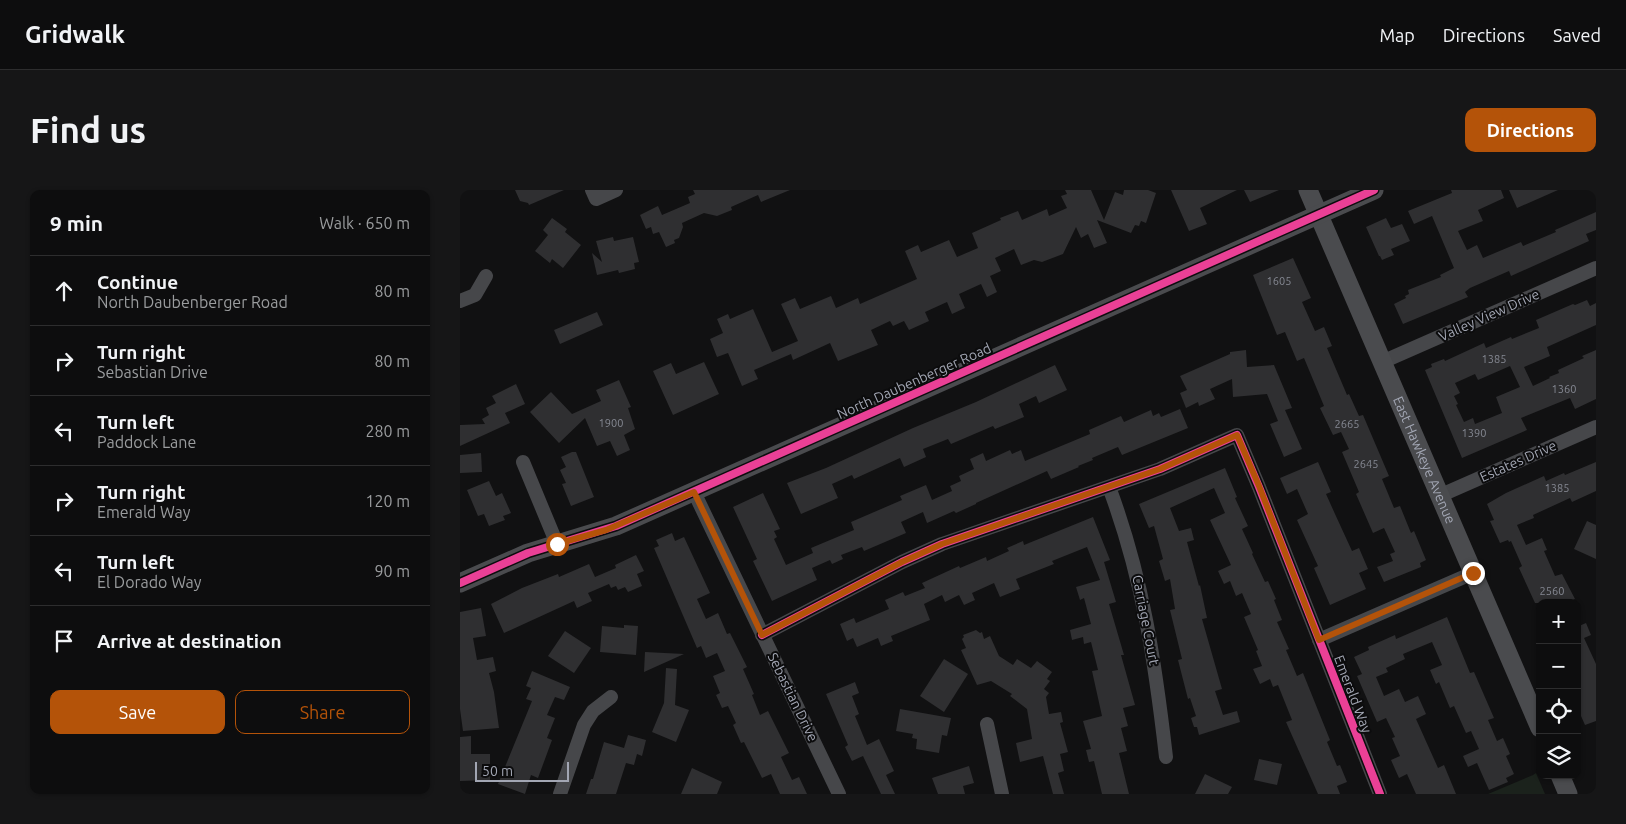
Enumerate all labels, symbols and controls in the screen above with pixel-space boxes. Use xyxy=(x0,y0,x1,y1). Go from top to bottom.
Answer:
text: Gridwalk xyxy=(25,21,125,48)
text: Map xyxy=(1379,25,1415,45)
text: Directions xyxy=(1443,25,1525,45)
text: Saved xyxy=(1553,25,1601,45)
button: Directions xyxy=(1465,108,1596,152)
text: Find us xyxy=(30,110,146,150)
text: 9 min xyxy=(50,211,103,235)
text: Walk · 650 m xyxy=(319,214,410,232)
text: Continue xyxy=(97,271,178,293)
house number: 1605 xyxy=(1267,275,1291,287)
icon: ahead xyxy=(50,277,78,305)
text: 80 m xyxy=(374,282,410,300)
street label: Valley View Drive xyxy=(1436,286,1542,344)
text: North Daubenberger Road xyxy=(97,293,288,311)
street label: North Daubenberger Road xyxy=(834,340,994,422)
text: Turn right xyxy=(97,341,185,363)
icon: right xyxy=(50,347,78,375)
text: 80 m xyxy=(374,352,410,370)
house number: 1385 xyxy=(1482,353,1506,365)
text: Sebastian Drive xyxy=(97,363,208,381)
house number: 1360 xyxy=(1552,383,1576,395)
street label: East Hawkeye Avenue xyxy=(1390,394,1459,526)
text: Turn left xyxy=(97,411,175,433)
icon: left xyxy=(50,417,78,445)
house number: 1900 xyxy=(599,417,623,429)
house number: 2665 xyxy=(1335,418,1359,430)
text: 280 m xyxy=(365,422,410,440)
house number: 1390 xyxy=(1462,427,1486,439)
text: Paddock Lane xyxy=(97,433,196,451)
street label: Estates Drive xyxy=(1477,437,1559,485)
house number: 2645 xyxy=(1354,458,1378,470)
text: Turn right xyxy=(97,481,185,503)
house number: 1385 xyxy=(1545,482,1569,494)
icon: right xyxy=(50,487,78,515)
text: 120 m xyxy=(365,492,410,510)
text: Emerald Way xyxy=(97,503,191,521)
route start xyxy=(546,533,569,556)
text: Turn left xyxy=(97,551,175,573)
icon: left xyxy=(50,557,78,585)
text: 90 m xyxy=(374,562,410,580)
route end xyxy=(1462,562,1485,585)
text: El Dorado Way xyxy=(97,573,202,591)
street label: Carriage Court xyxy=(1129,574,1163,667)
house number: 2560 xyxy=(1540,585,1564,597)
map controls xyxy=(1536,599,1581,779)
button: + xyxy=(1536,599,1581,644)
icon: arrive xyxy=(50,627,78,655)
text: Arrive at destination xyxy=(97,630,282,652)
button: − xyxy=(1536,644,1581,689)
street label: Sebastian Drive xyxy=(765,650,821,744)
street label: Emerald Way xyxy=(1331,653,1375,735)
button: locate xyxy=(1536,689,1581,734)
button: Save xyxy=(50,690,225,734)
button: Share xyxy=(235,690,410,734)
button: layers xyxy=(1536,734,1581,779)
scale bar xyxy=(475,759,569,782)
text: 50 m xyxy=(482,763,513,779)

